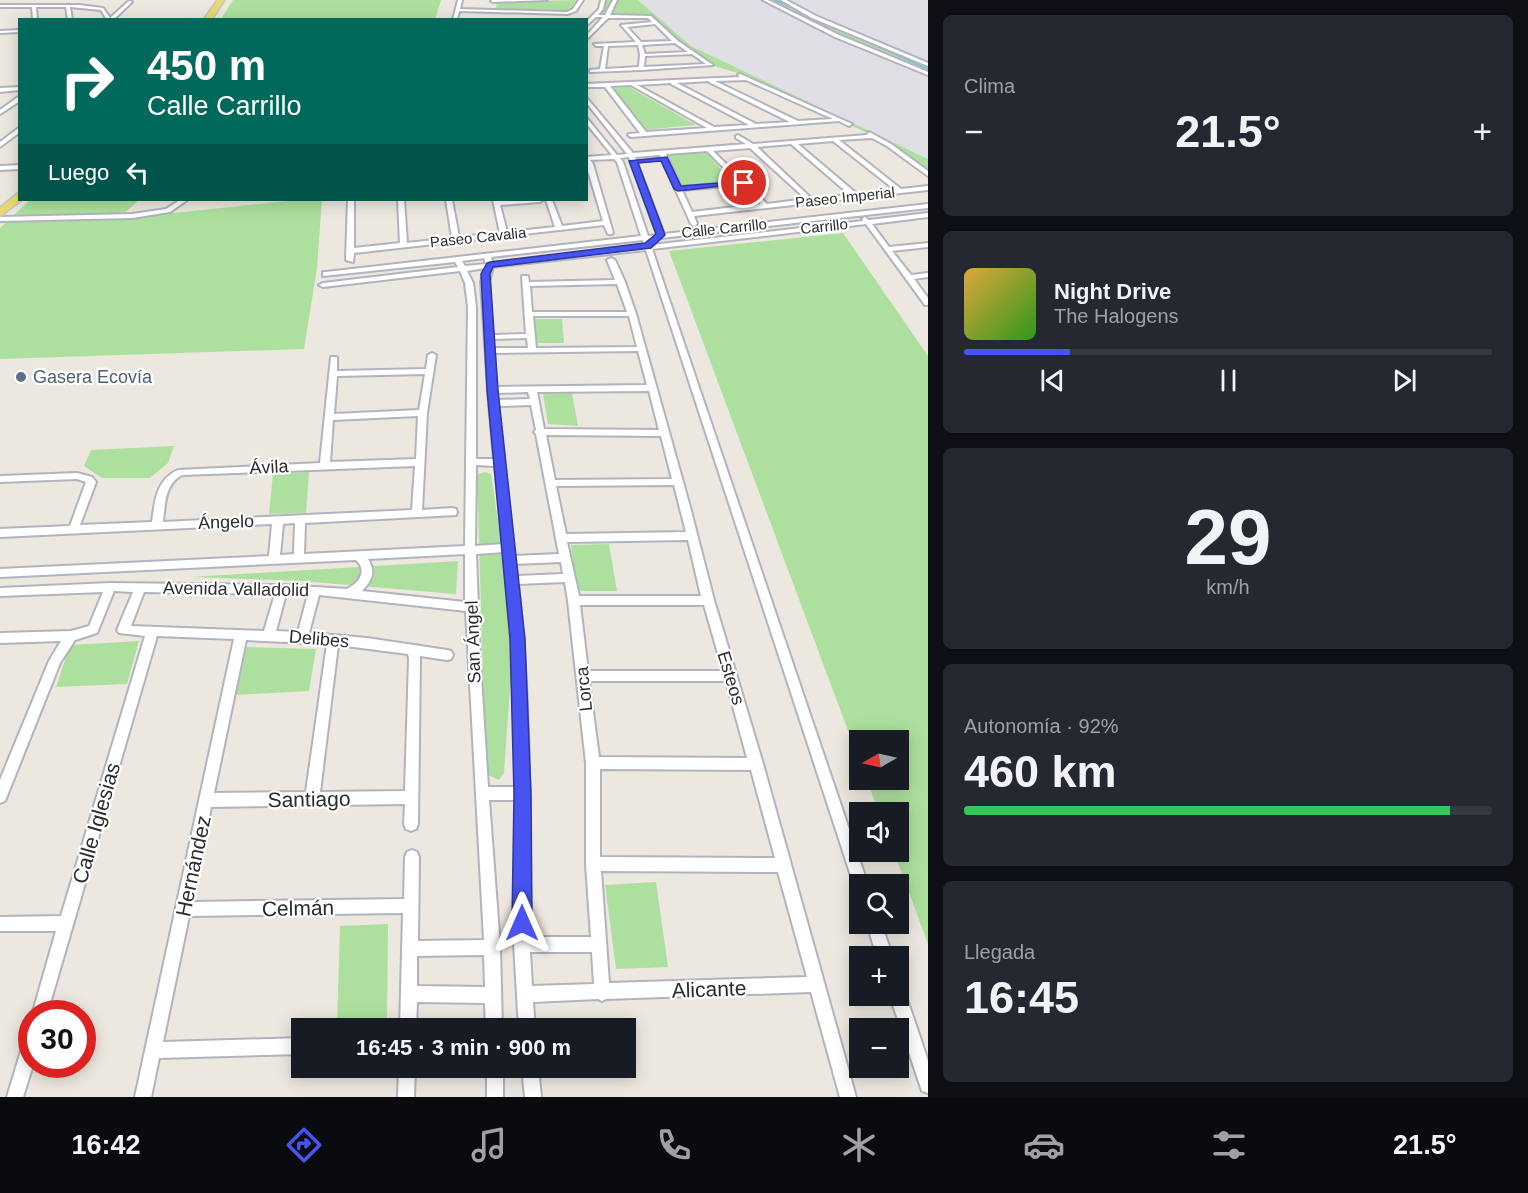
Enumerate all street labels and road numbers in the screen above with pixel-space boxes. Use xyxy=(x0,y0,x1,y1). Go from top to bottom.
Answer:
street label: Paseo Imperial xyxy=(794,183,896,211)
street label: Calle Carrillo xyxy=(680,215,768,241)
street label: Carrillo xyxy=(799,215,849,237)
street label: Paseo Cavalia xyxy=(429,223,528,251)
street label: Ávila xyxy=(249,456,290,478)
street label: Ángelo xyxy=(198,511,254,533)
street label: Avenida Valladolid xyxy=(163,578,309,600)
street label: San Ángel xyxy=(462,600,484,684)
street label: Delibes xyxy=(288,626,350,652)
street label: Esteos xyxy=(713,649,749,707)
street label: Lorca xyxy=(572,665,596,712)
street label: Calle Iglesias xyxy=(68,760,124,886)
street label: Santiago xyxy=(267,787,351,811)
street label: Hernández xyxy=(171,813,215,919)
street label: Celmán xyxy=(262,896,334,920)
street label: Alicante xyxy=(671,976,747,1002)

